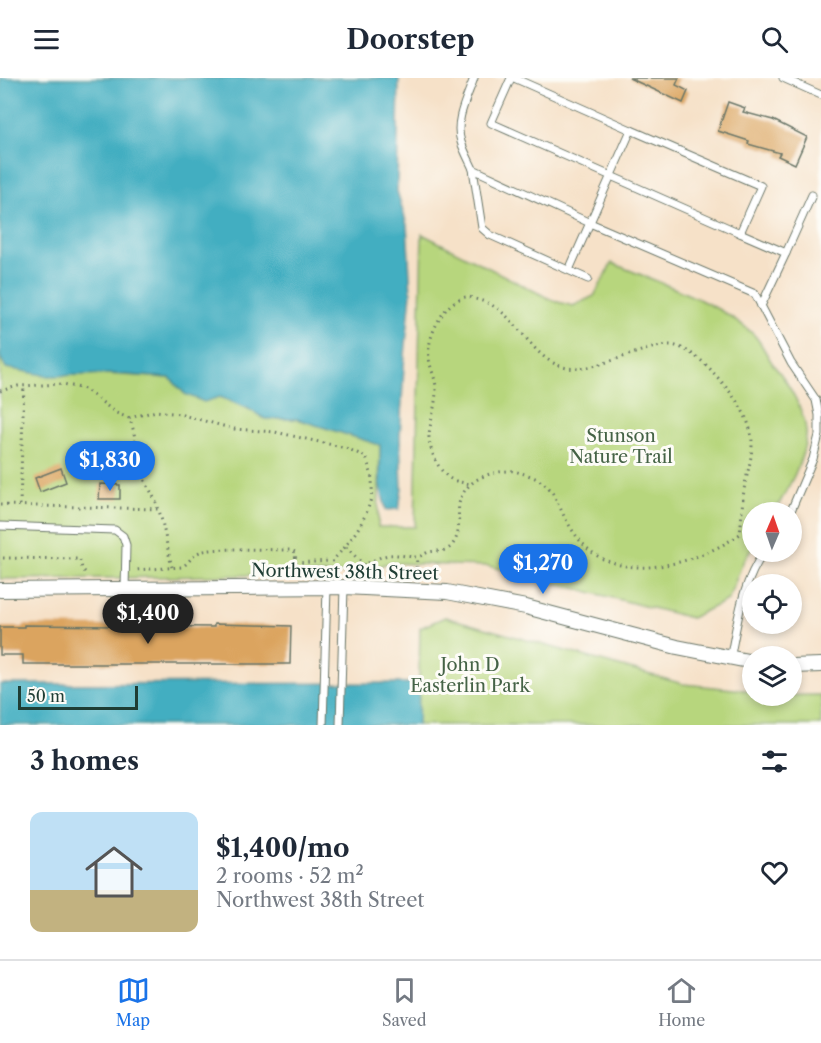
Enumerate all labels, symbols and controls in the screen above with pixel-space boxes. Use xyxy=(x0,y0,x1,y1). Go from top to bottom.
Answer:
icon: menu xyxy=(30,23,63,56)
text: Doorstep xyxy=(346,23,475,56)
icon: search xyxy=(758,23,791,56)
park label: Stunson Nature Trail xyxy=(569,425,673,468)
pin: $1,830 xyxy=(61,441,159,492)
text: $1,830 xyxy=(79,448,141,472)
north arrow xyxy=(742,502,802,562)
map controls xyxy=(742,502,802,706)
pin: $1,270 xyxy=(494,544,592,595)
text: $1,270 xyxy=(513,551,573,575)
street label: Northwest 38th Street xyxy=(251,559,440,585)
button: locate xyxy=(742,574,802,634)
pin: $1,400 xyxy=(99,594,197,645)
text: $1,400 xyxy=(117,601,180,625)
button: layers xyxy=(742,646,802,706)
park label: John D Easterlin Park xyxy=(410,654,531,697)
scale bar xyxy=(18,683,138,710)
text: 50 m xyxy=(27,686,65,706)
text: 3 homes xyxy=(30,745,139,777)
icon: filters xyxy=(758,745,791,778)
text: $1,400/mo xyxy=(216,832,350,864)
icon: home xyxy=(78,836,150,908)
icon: heart xyxy=(758,856,791,889)
text: 2 rooms · 52 m² xyxy=(216,864,364,888)
text: Northwest 38th Street xyxy=(216,888,424,912)
tab: Map xyxy=(116,974,150,1030)
tab: Saved xyxy=(382,974,426,1030)
tab: Home xyxy=(658,974,705,1030)

